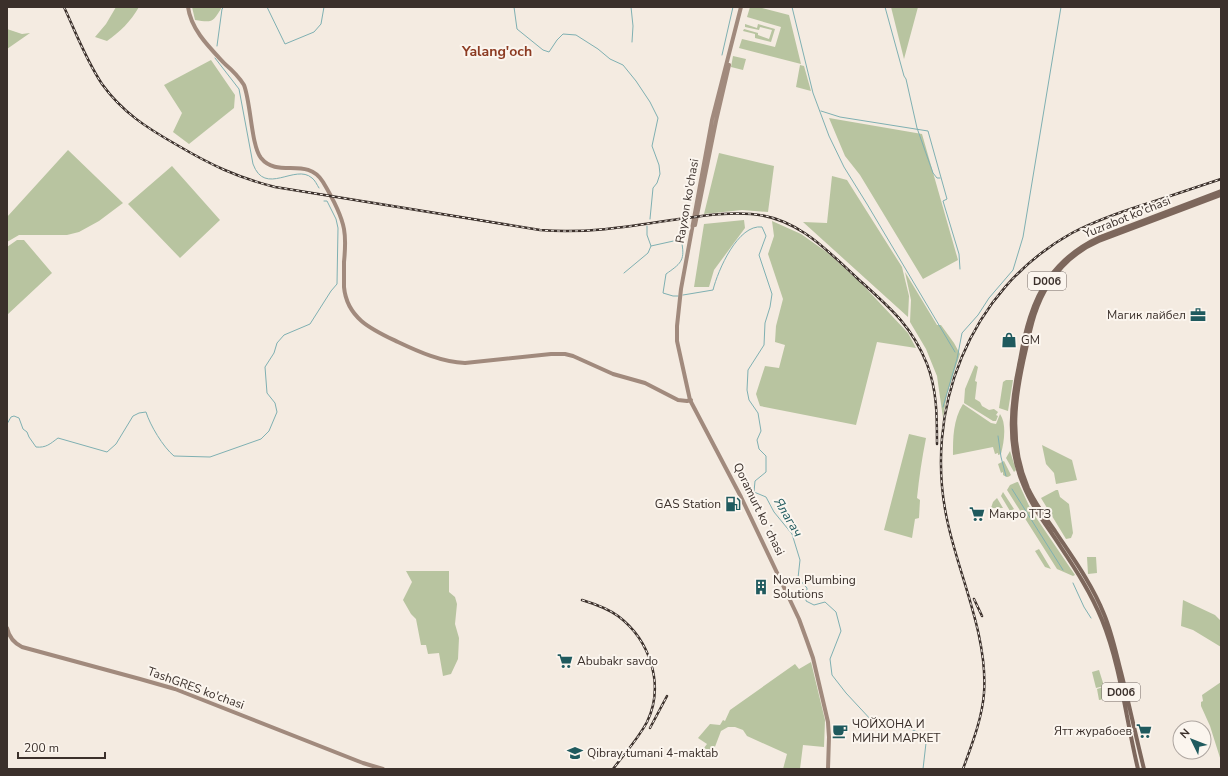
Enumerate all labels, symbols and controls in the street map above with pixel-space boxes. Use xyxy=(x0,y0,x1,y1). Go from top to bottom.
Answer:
district label: Yalang'och xyxy=(461,42,532,61)
street label: Rayxon ko'chasi xyxy=(672,157,702,245)
street label: Yuzrabot ko'chasi xyxy=(1080,192,1173,242)
road number: D006 xyxy=(1028,272,1066,290)
office icon: Магик лайбел xyxy=(1189,306,1207,324)
place label: Магик лайбел xyxy=(1107,307,1186,323)
shop icon: GM xyxy=(1000,331,1018,349)
place label: GM xyxy=(1021,332,1040,348)
street label: Qoramurt koʻchasi xyxy=(730,460,788,558)
water label: Ялагач xyxy=(769,494,807,541)
fuel station icon: GAS Station xyxy=(724,495,742,513)
place label: GAS Station xyxy=(655,496,721,512)
supermarket icon: Макро ТТЗ xyxy=(968,505,986,523)
place label: Макро ТТЗ xyxy=(989,506,1051,522)
place label: Nova Plumbing Solutions xyxy=(773,572,856,602)
building icon: Nova Plumbing Solutions xyxy=(752,578,770,596)
supermarket icon: Abubakr savdo xyxy=(556,652,574,670)
place label: Abubakr savdo xyxy=(577,653,658,669)
street label: TashGRES ko'chasi xyxy=(145,663,247,713)
road number: D006 xyxy=(1102,683,1140,701)
place label: ЧОЙХОНА И МИНИ МАРКЕТ xyxy=(852,716,941,746)
north arrow xyxy=(1172,720,1212,760)
cafe icon: ЧОЙХОНА И МИНИ МАРКЕТ xyxy=(831,722,849,740)
supermarket icon: Ятт журабоев xyxy=(1135,722,1153,740)
place label: Ятт журабоев xyxy=(1054,723,1132,739)
text: N xyxy=(1177,725,1193,742)
scale bar xyxy=(18,734,105,760)
text: 200 m xyxy=(24,740,59,756)
school or university icon: Qibray tumani 4-maktab xyxy=(566,744,584,762)
place label: Qibray tumani 4-maktab xyxy=(587,745,718,761)

